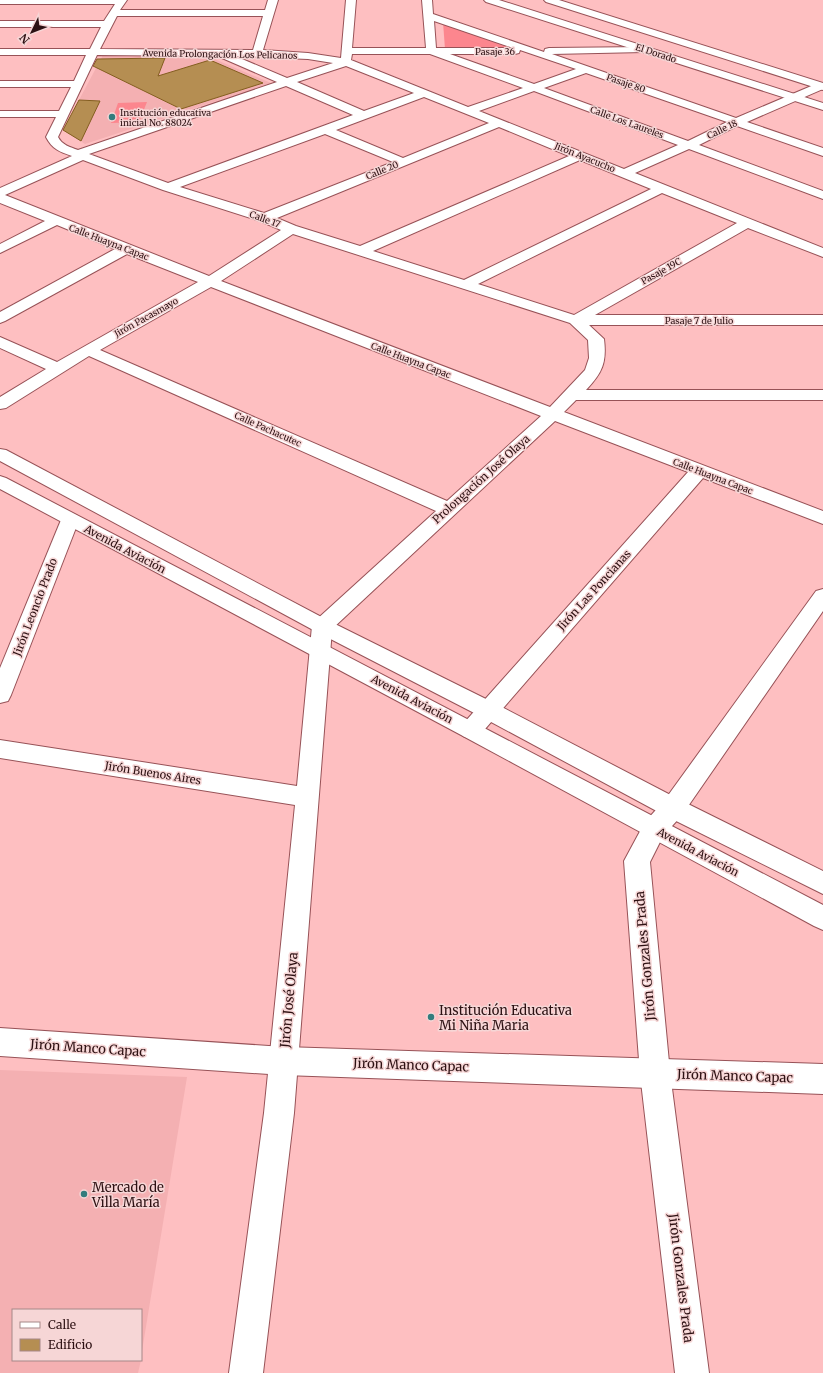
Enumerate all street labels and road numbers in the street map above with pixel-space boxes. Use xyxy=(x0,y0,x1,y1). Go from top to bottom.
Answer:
street label: El Dorado xyxy=(634,41,678,65)
street label: Pasaje 36 xyxy=(475,46,515,57)
street label: Avenida Prolongación Los Pelicanos xyxy=(141,47,298,61)
street label: Pasaje 80 xyxy=(605,71,647,95)
street label: Calle Los Laureles xyxy=(589,104,666,141)
street label: Calle 18 xyxy=(705,117,739,141)
street label: Jirón Ayacucho xyxy=(552,139,617,174)
street label: Calle 20 xyxy=(364,158,400,182)
street label: Calle 17 xyxy=(248,208,282,230)
street label: Calle Huayna Capac xyxy=(68,222,151,262)
street label: Pasaje 19C xyxy=(639,255,683,287)
street label: Jirón Pacasmayo xyxy=(111,295,180,340)
street label: Pasaje 7 de Julio xyxy=(665,315,733,326)
street label: Calle Huayna Capac xyxy=(370,340,453,380)
street label: Calle Pachacutec xyxy=(233,409,303,449)
street label: Prolongación José Olaya xyxy=(429,432,533,526)
street label: Calle Huayna Capac xyxy=(672,456,755,496)
street label: Avenida Aviación xyxy=(81,521,169,577)
street label: Jirón Las Poncianas xyxy=(553,547,634,634)
street label: Jirón Leoncio Prado xyxy=(9,555,60,659)
street label: Avenida Aviación xyxy=(368,671,456,727)
street label: Jirón Buenos Aires xyxy=(103,758,202,788)
street label: Avenida Aviación xyxy=(654,824,742,880)
street label: Jirón Gonzales Prada xyxy=(631,890,659,1023)
street label: Jirón José Olaya xyxy=(276,951,302,1050)
street label: Jirón Manco Capac xyxy=(28,1035,147,1061)
street label: Jirón Manco Capac xyxy=(352,1054,470,1076)
street label: Jirón Manco Capac xyxy=(676,1065,794,1087)
street label: Jirón Gonzales Prada xyxy=(665,1211,697,1344)

